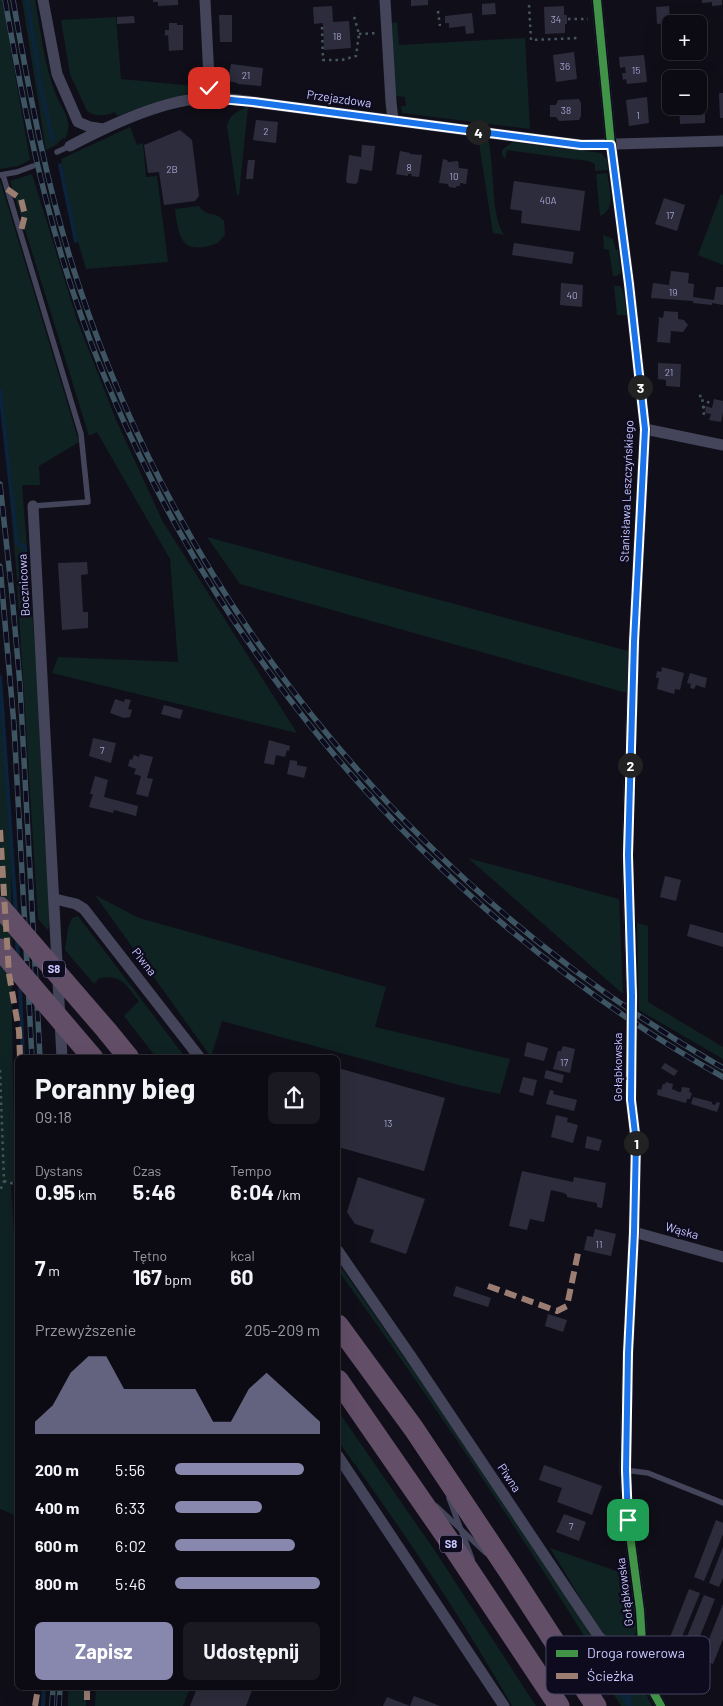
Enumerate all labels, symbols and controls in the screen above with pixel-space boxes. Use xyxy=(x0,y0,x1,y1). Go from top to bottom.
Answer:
house number: 34 xyxy=(551,13,561,25)
map controls xyxy=(662,15,707,115)
button: + xyxy=(662,15,707,60)
house number: 18 xyxy=(333,30,341,42)
house number: 36 xyxy=(560,60,570,72)
house number: 15 xyxy=(632,64,640,76)
pin xyxy=(188,67,230,109)
house number: 21 xyxy=(242,69,250,81)
button: − xyxy=(662,70,707,115)
icon: check xyxy=(195,74,223,102)
street label: Przejazdowa xyxy=(306,87,372,109)
house number: 38 xyxy=(561,104,571,116)
house number: 1 xyxy=(636,109,640,121)
pin: 4 xyxy=(466,120,490,144)
text: 4 xyxy=(474,124,483,141)
house number: 2 xyxy=(263,125,269,137)
house number: 8 xyxy=(406,161,412,173)
house number: 2B xyxy=(166,163,178,175)
house number: 10 xyxy=(449,170,459,182)
house number: 40A xyxy=(539,194,557,206)
house number: 17 xyxy=(666,209,674,221)
house number: 19 xyxy=(669,286,677,298)
house number: 40 xyxy=(566,289,578,301)
house number: 21 xyxy=(665,366,673,378)
pin: 3 xyxy=(628,374,652,400)
text: 3 xyxy=(637,379,644,396)
street label: Stanisława Leszczyńskiego xyxy=(617,420,635,562)
street label: Bocznicowa xyxy=(14,554,32,617)
house number: 7 xyxy=(100,744,105,756)
pin: 2 xyxy=(618,752,642,778)
text: 2 xyxy=(627,757,634,774)
street label: Piwna xyxy=(130,945,160,978)
road number: S8 xyxy=(43,961,65,978)
street label: Gołąbkowska xyxy=(610,1033,624,1101)
house number: 17 xyxy=(560,1056,568,1068)
text: Poranny bieg xyxy=(35,1071,195,1105)
button: share xyxy=(268,1072,320,1124)
text: 09:18 xyxy=(35,1107,72,1126)
house number: 13 xyxy=(384,1117,392,1129)
pin: 1 xyxy=(624,1130,648,1156)
text: 1 xyxy=(634,1135,639,1152)
text: Dystans xyxy=(35,1162,83,1179)
text: Czas xyxy=(133,1162,161,1179)
text: Tempo xyxy=(230,1162,272,1179)
text: 0.95 xyxy=(35,1179,75,1204)
text: 5:46 xyxy=(133,1179,176,1204)
text: 6:04 xyxy=(230,1179,274,1204)
text: km xyxy=(75,1186,97,1203)
text: /km xyxy=(274,1186,301,1203)
street label: Wąska xyxy=(664,1219,700,1241)
house number: 11 xyxy=(595,1238,603,1250)
text: Tętno xyxy=(133,1247,167,1264)
text: kcal xyxy=(230,1247,255,1264)
text: 7 xyxy=(35,1255,45,1280)
text: m xyxy=(45,1262,60,1279)
text: 167 xyxy=(133,1264,162,1289)
text: 60 xyxy=(230,1264,254,1289)
text: bpm xyxy=(162,1271,192,1288)
text: Przewyższenie xyxy=(35,1320,136,1339)
text: 205–209 m xyxy=(245,1320,320,1339)
text: 200 m xyxy=(35,1460,79,1479)
text: 5:56 xyxy=(115,1460,145,1479)
street label: Piwna xyxy=(495,1461,524,1494)
text: 400 m xyxy=(35,1498,79,1517)
text: 6:33 xyxy=(115,1498,145,1517)
pin xyxy=(607,1499,649,1541)
icon: arrive xyxy=(614,1506,642,1534)
house number: 7 xyxy=(569,1520,574,1532)
text: 600 m xyxy=(35,1536,78,1555)
text: 6:02 xyxy=(115,1536,146,1555)
road number: S8 xyxy=(440,1536,462,1552)
street label: Gołąbkowska xyxy=(613,1557,635,1627)
text: 800 m xyxy=(35,1574,78,1593)
text: 5:46 xyxy=(115,1574,146,1593)
button: Zapisz xyxy=(35,1622,173,1680)
button: Udostępnij xyxy=(183,1622,320,1680)
legend xyxy=(546,1636,710,1694)
text: Droga rowerowa xyxy=(587,1644,685,1661)
text: Ścieżka xyxy=(587,1667,634,1684)

